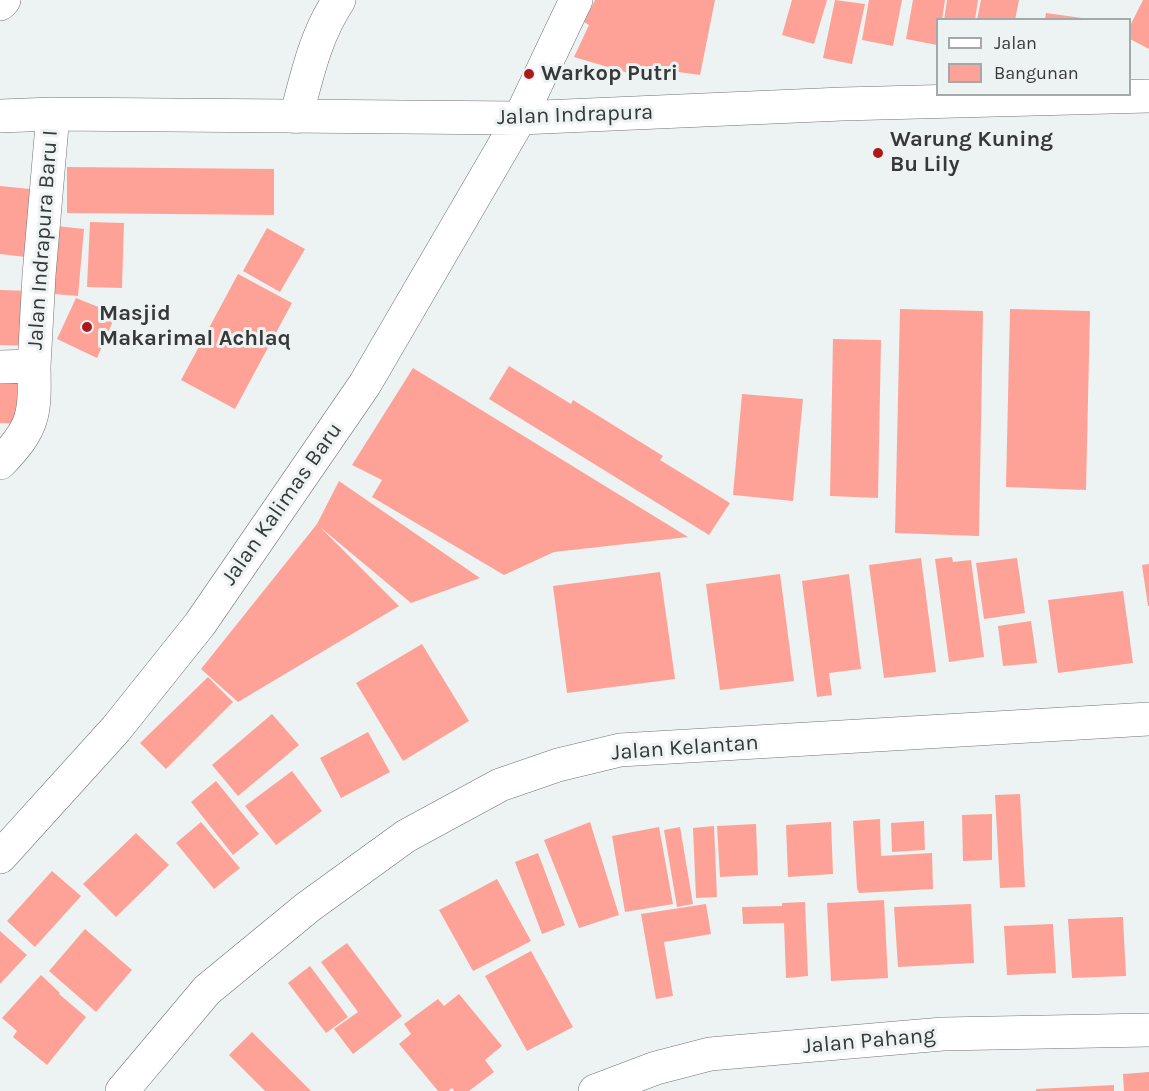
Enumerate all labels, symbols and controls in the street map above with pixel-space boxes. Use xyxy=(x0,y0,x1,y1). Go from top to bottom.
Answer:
legend xyxy=(936,18,1131,96)
text: Jalan xyxy=(994,32,1037,54)
place label: Warkop Putri xyxy=(541,61,678,87)
text: Bangunan xyxy=(994,62,1079,84)
marker: Warkop Putri xyxy=(522,67,536,81)
street label: Jalan Indrapura xyxy=(496,99,654,131)
place label: Warung Kuning Bu Lily xyxy=(890,127,1053,178)
street label: Jalan Indrapura Baru I xyxy=(22,129,64,351)
marker: Warung Kuning Bu Lily xyxy=(871,146,885,160)
place label: Masjid Makarimal Achlaq xyxy=(99,301,291,352)
marker: Masjid Makarimal Achlaq xyxy=(80,320,94,334)
street label: Jalan Kalimas Baru xyxy=(216,418,348,590)
street label: Jalan Kelantan xyxy=(610,730,760,766)
street label: Jalan Pahang xyxy=(802,1022,936,1060)

